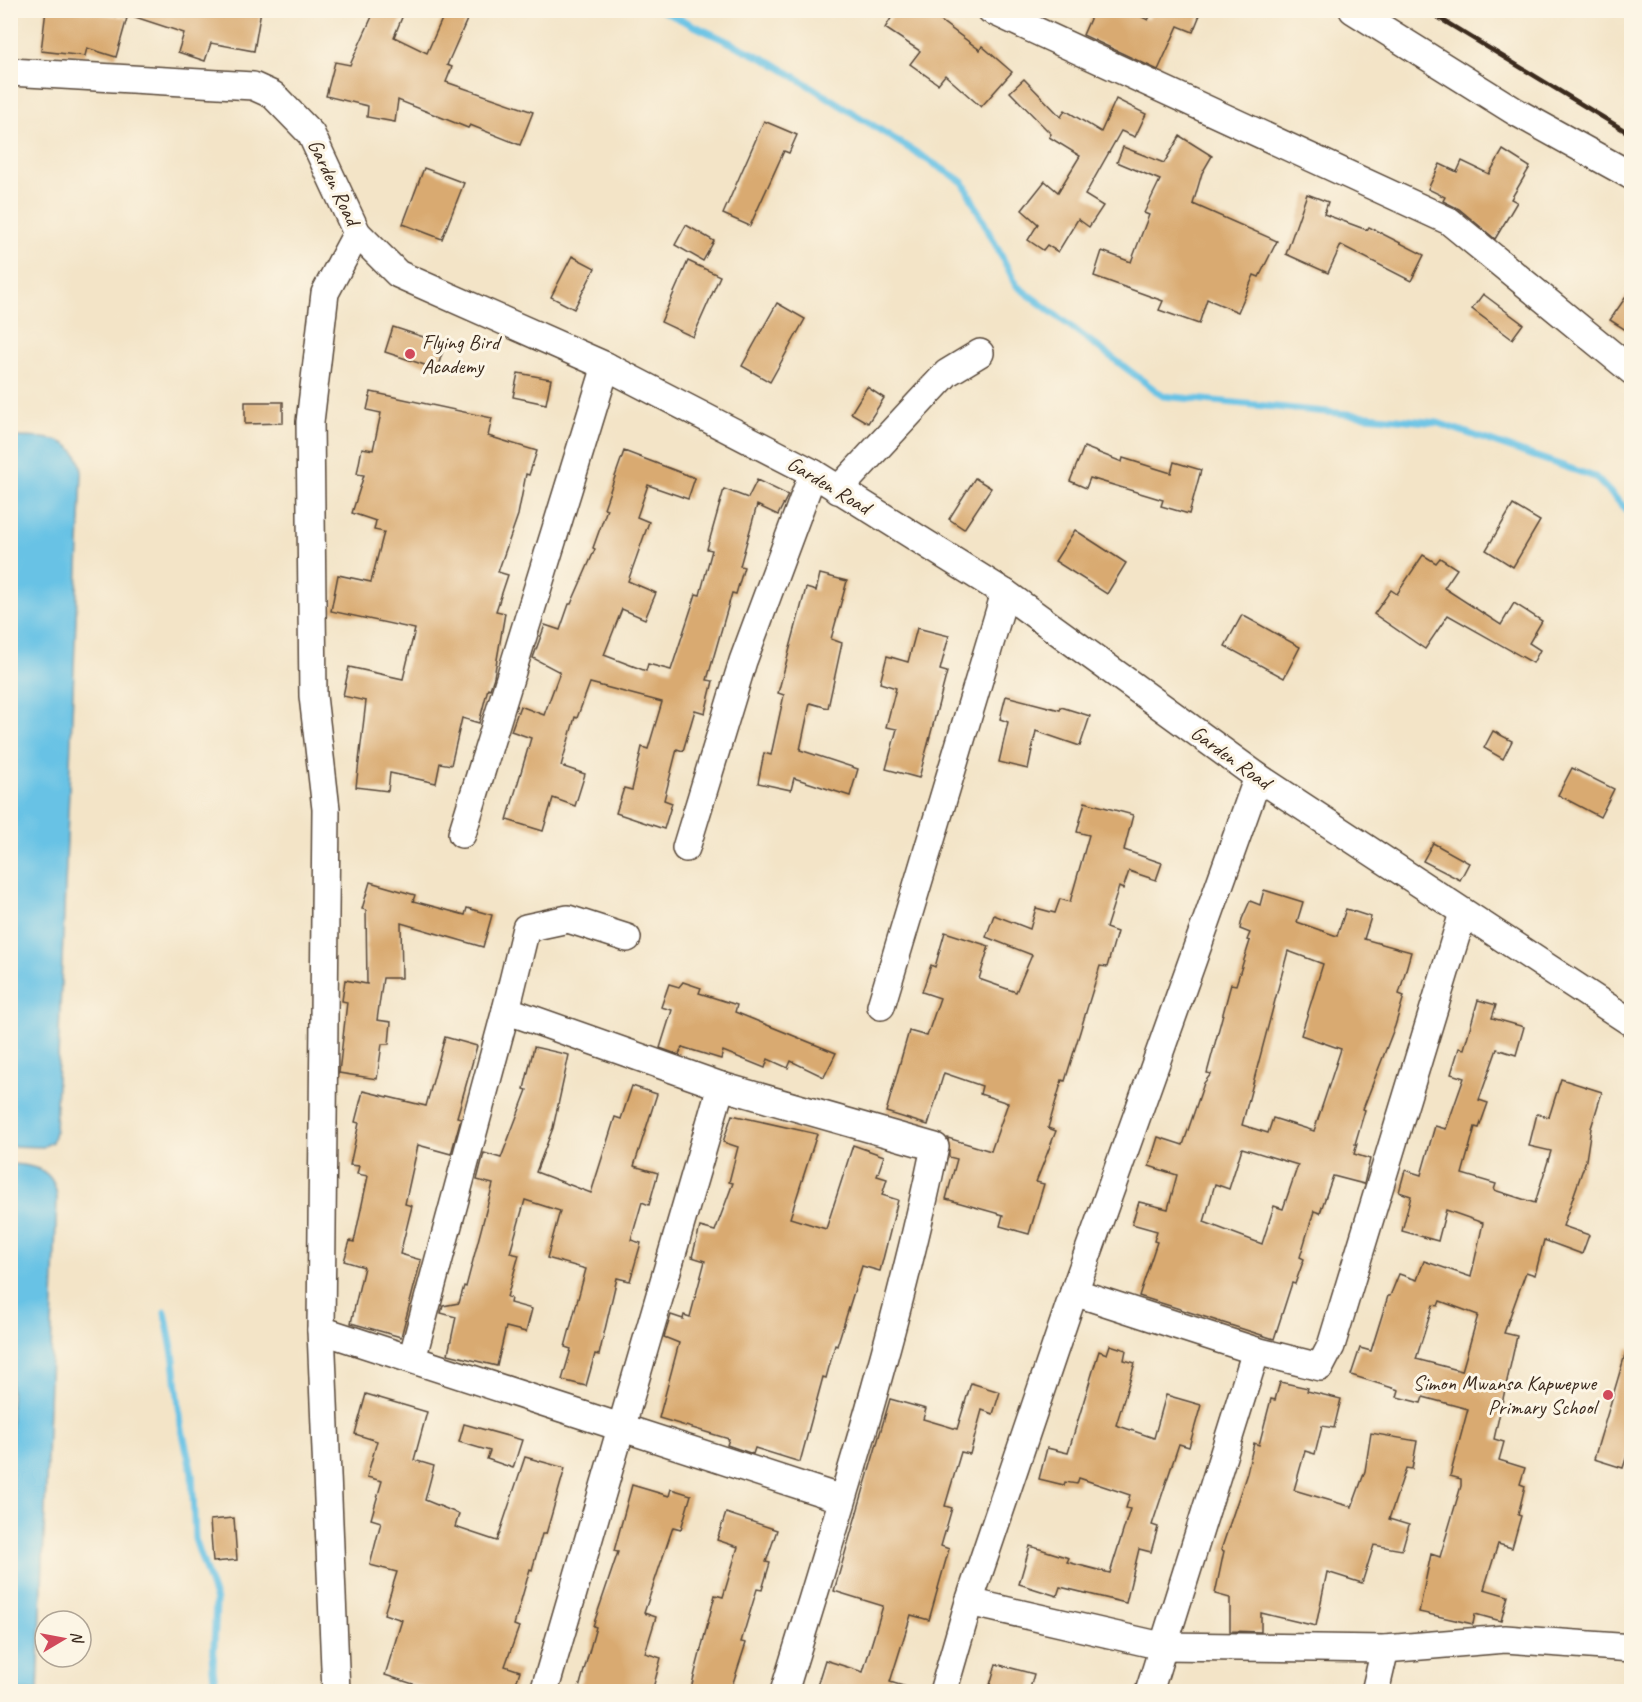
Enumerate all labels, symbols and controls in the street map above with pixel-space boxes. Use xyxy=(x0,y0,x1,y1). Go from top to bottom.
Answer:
street label: Garden Road xyxy=(302,135,368,233)
place label: Flying Bird Academy xyxy=(422,329,502,379)
marker: Flying Bird Academy xyxy=(403,347,417,361)
street label: Garden Road xyxy=(783,450,879,522)
street label: Garden Road xyxy=(1186,719,1279,797)
place label: Simon Mwansa Kapwepwe Primary School xyxy=(1413,1370,1599,1420)
marker: Simon Mwansa Kapwepwe Primary School xyxy=(1601,1388,1615,1402)
north arrow xyxy=(33,1609,93,1669)
text: N xyxy=(66,1630,88,1646)

